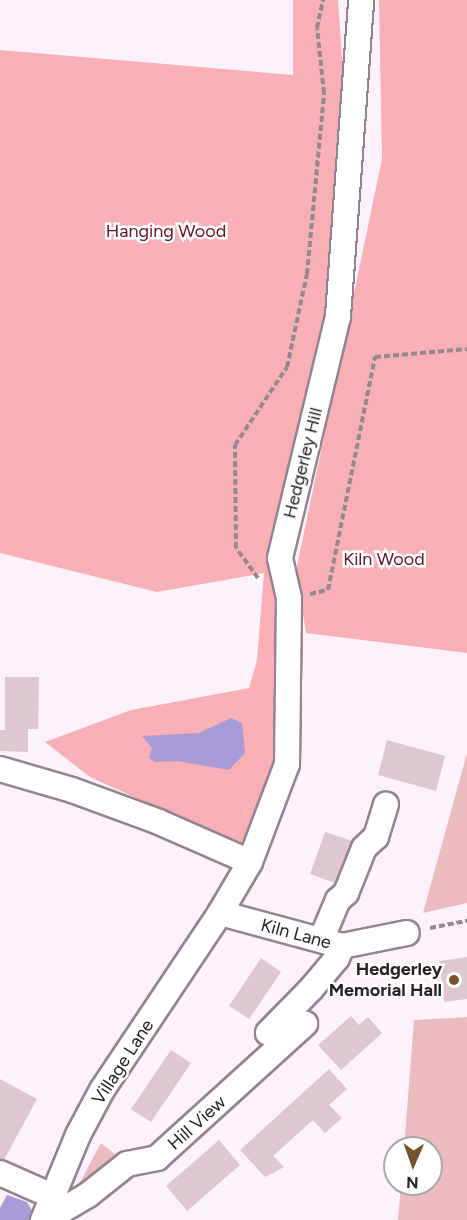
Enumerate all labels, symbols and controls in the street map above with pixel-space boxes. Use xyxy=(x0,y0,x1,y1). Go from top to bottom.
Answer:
park label: Hanging Wood xyxy=(106,220,226,242)
street label: Hedgerley Hill xyxy=(279,405,327,521)
park label: Kiln Wood xyxy=(343,548,425,570)
street label: Kiln Lane xyxy=(258,914,334,954)
place label: Hedgerley Memorial Hall xyxy=(329,959,442,1002)
marker: Hedgerley Memorial Hall xyxy=(447,973,461,987)
street label: Village Lane xyxy=(88,1015,158,1109)
street label: Hill View xyxy=(164,1091,230,1155)
north arrow xyxy=(383,1136,443,1196)
text: N xyxy=(406,1173,419,1192)

